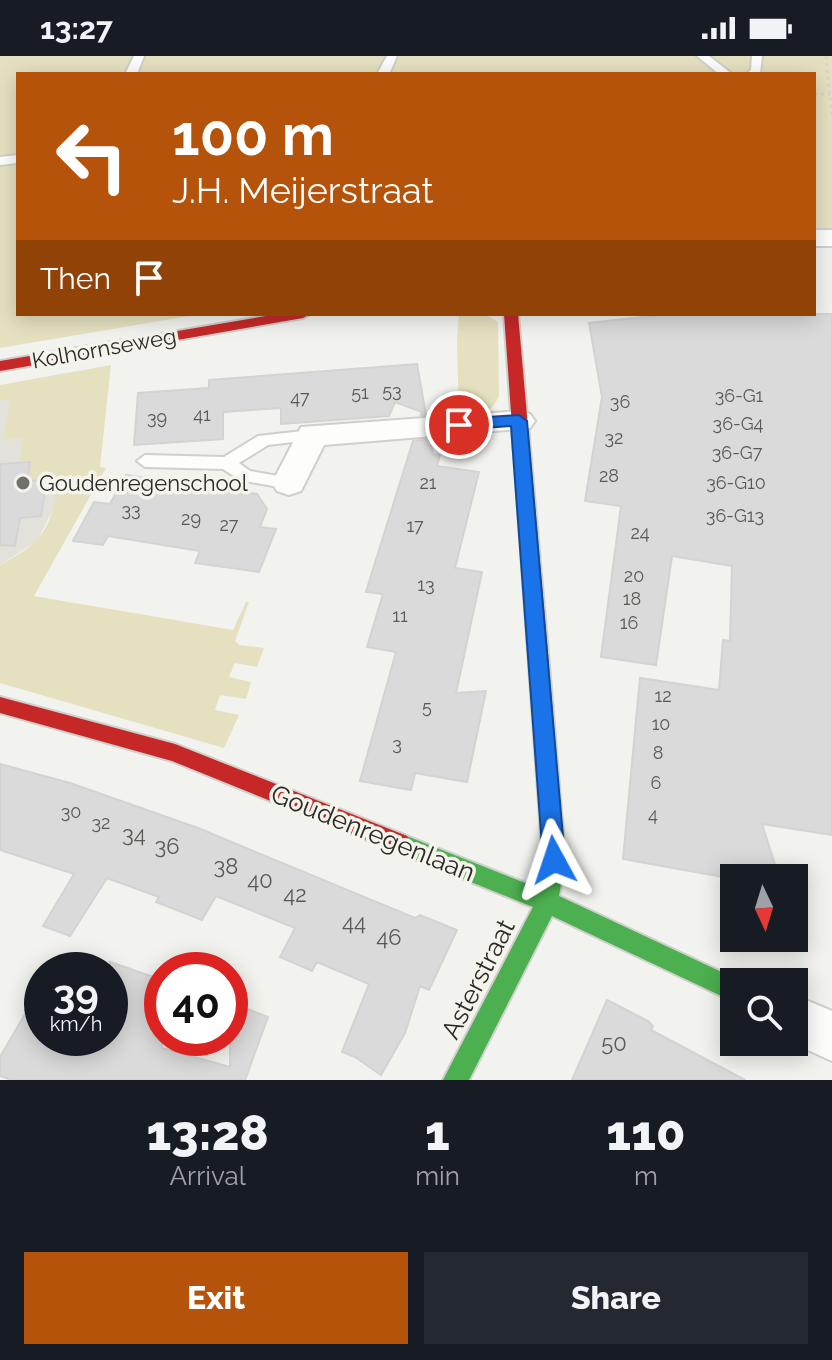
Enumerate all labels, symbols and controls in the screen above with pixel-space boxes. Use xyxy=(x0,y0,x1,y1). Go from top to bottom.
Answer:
text: 13:27 xyxy=(40,11,113,46)
text: 100 m xyxy=(172,102,334,168)
icon: left xyxy=(40,104,144,208)
text: J.H. Meijerstraat xyxy=(172,169,434,211)
icon: arrive xyxy=(127,256,171,300)
text: Then xyxy=(40,261,111,296)
street label: Kolhornseweg xyxy=(30,323,178,373)
house number: 53 xyxy=(382,380,402,401)
house number: 51 xyxy=(351,382,369,403)
house number: 36-G1 xyxy=(715,385,764,406)
house number: 47 xyxy=(290,387,310,408)
pin xyxy=(425,391,493,459)
house number: 36 xyxy=(610,391,630,412)
icon: arrive xyxy=(437,403,481,447)
house number: 41 xyxy=(193,404,211,425)
house number: 39 xyxy=(147,407,167,428)
house number: 36-G4 xyxy=(713,413,764,434)
house number: 32 xyxy=(605,427,624,448)
house number: 36-G7 xyxy=(712,442,763,463)
house number: 28 xyxy=(599,465,619,486)
place label: Goudenregenschool xyxy=(39,470,248,496)
house number: 21 xyxy=(419,472,437,493)
house number: 36-G10 xyxy=(706,472,766,493)
marker: Goudenregenschool xyxy=(14,474,32,492)
house number: 33 xyxy=(121,499,141,520)
house number: 36-G13 xyxy=(706,505,764,526)
house number: 29 xyxy=(181,508,201,529)
house number: 27 xyxy=(219,514,239,535)
house number: 17 xyxy=(406,515,424,536)
house number: 24 xyxy=(630,522,650,543)
house number: 20 xyxy=(624,565,644,586)
house number: 13 xyxy=(417,574,435,595)
house number: 18 xyxy=(623,588,641,609)
house number: 11 xyxy=(392,605,408,626)
house number: 16 xyxy=(620,612,638,633)
house number: 12 xyxy=(654,685,672,706)
house number: 5 xyxy=(422,696,432,717)
house number: 10 xyxy=(652,713,670,734)
house number: 3 xyxy=(392,733,402,754)
house number: 8 xyxy=(653,742,663,763)
house number: 6 xyxy=(651,772,662,793)
street label: Goudenregenlaan xyxy=(267,778,479,888)
house number: 30 xyxy=(61,801,81,822)
house number: 4 xyxy=(648,804,658,825)
house number: 32 xyxy=(92,812,111,833)
position arrow xyxy=(512,818,596,902)
house number: 34 xyxy=(122,821,146,847)
house number: 36 xyxy=(154,833,180,859)
house number: 38 xyxy=(214,853,238,879)
north arrow xyxy=(720,864,808,952)
map controls xyxy=(720,864,808,1056)
house number: 40 xyxy=(247,867,273,893)
house number: 42 xyxy=(283,881,307,907)
house number: 44 xyxy=(342,909,366,935)
street label: Asterstraat xyxy=(435,914,521,1044)
house number: 46 xyxy=(376,924,402,950)
speed limit sign: 40 xyxy=(144,952,248,1056)
button: search xyxy=(720,968,808,1056)
text: 39 xyxy=(53,970,99,1017)
text: km/h xyxy=(50,1012,102,1036)
house number: 50 xyxy=(601,1030,627,1056)
text: 13:28 xyxy=(146,1105,269,1161)
text: 1 xyxy=(425,1105,450,1161)
text: 110 xyxy=(606,1105,686,1161)
text: Arrival xyxy=(169,1161,246,1191)
text: min xyxy=(415,1161,460,1191)
text: m xyxy=(634,1161,658,1191)
button: Exit xyxy=(24,1252,408,1344)
button: Share xyxy=(424,1252,808,1344)

